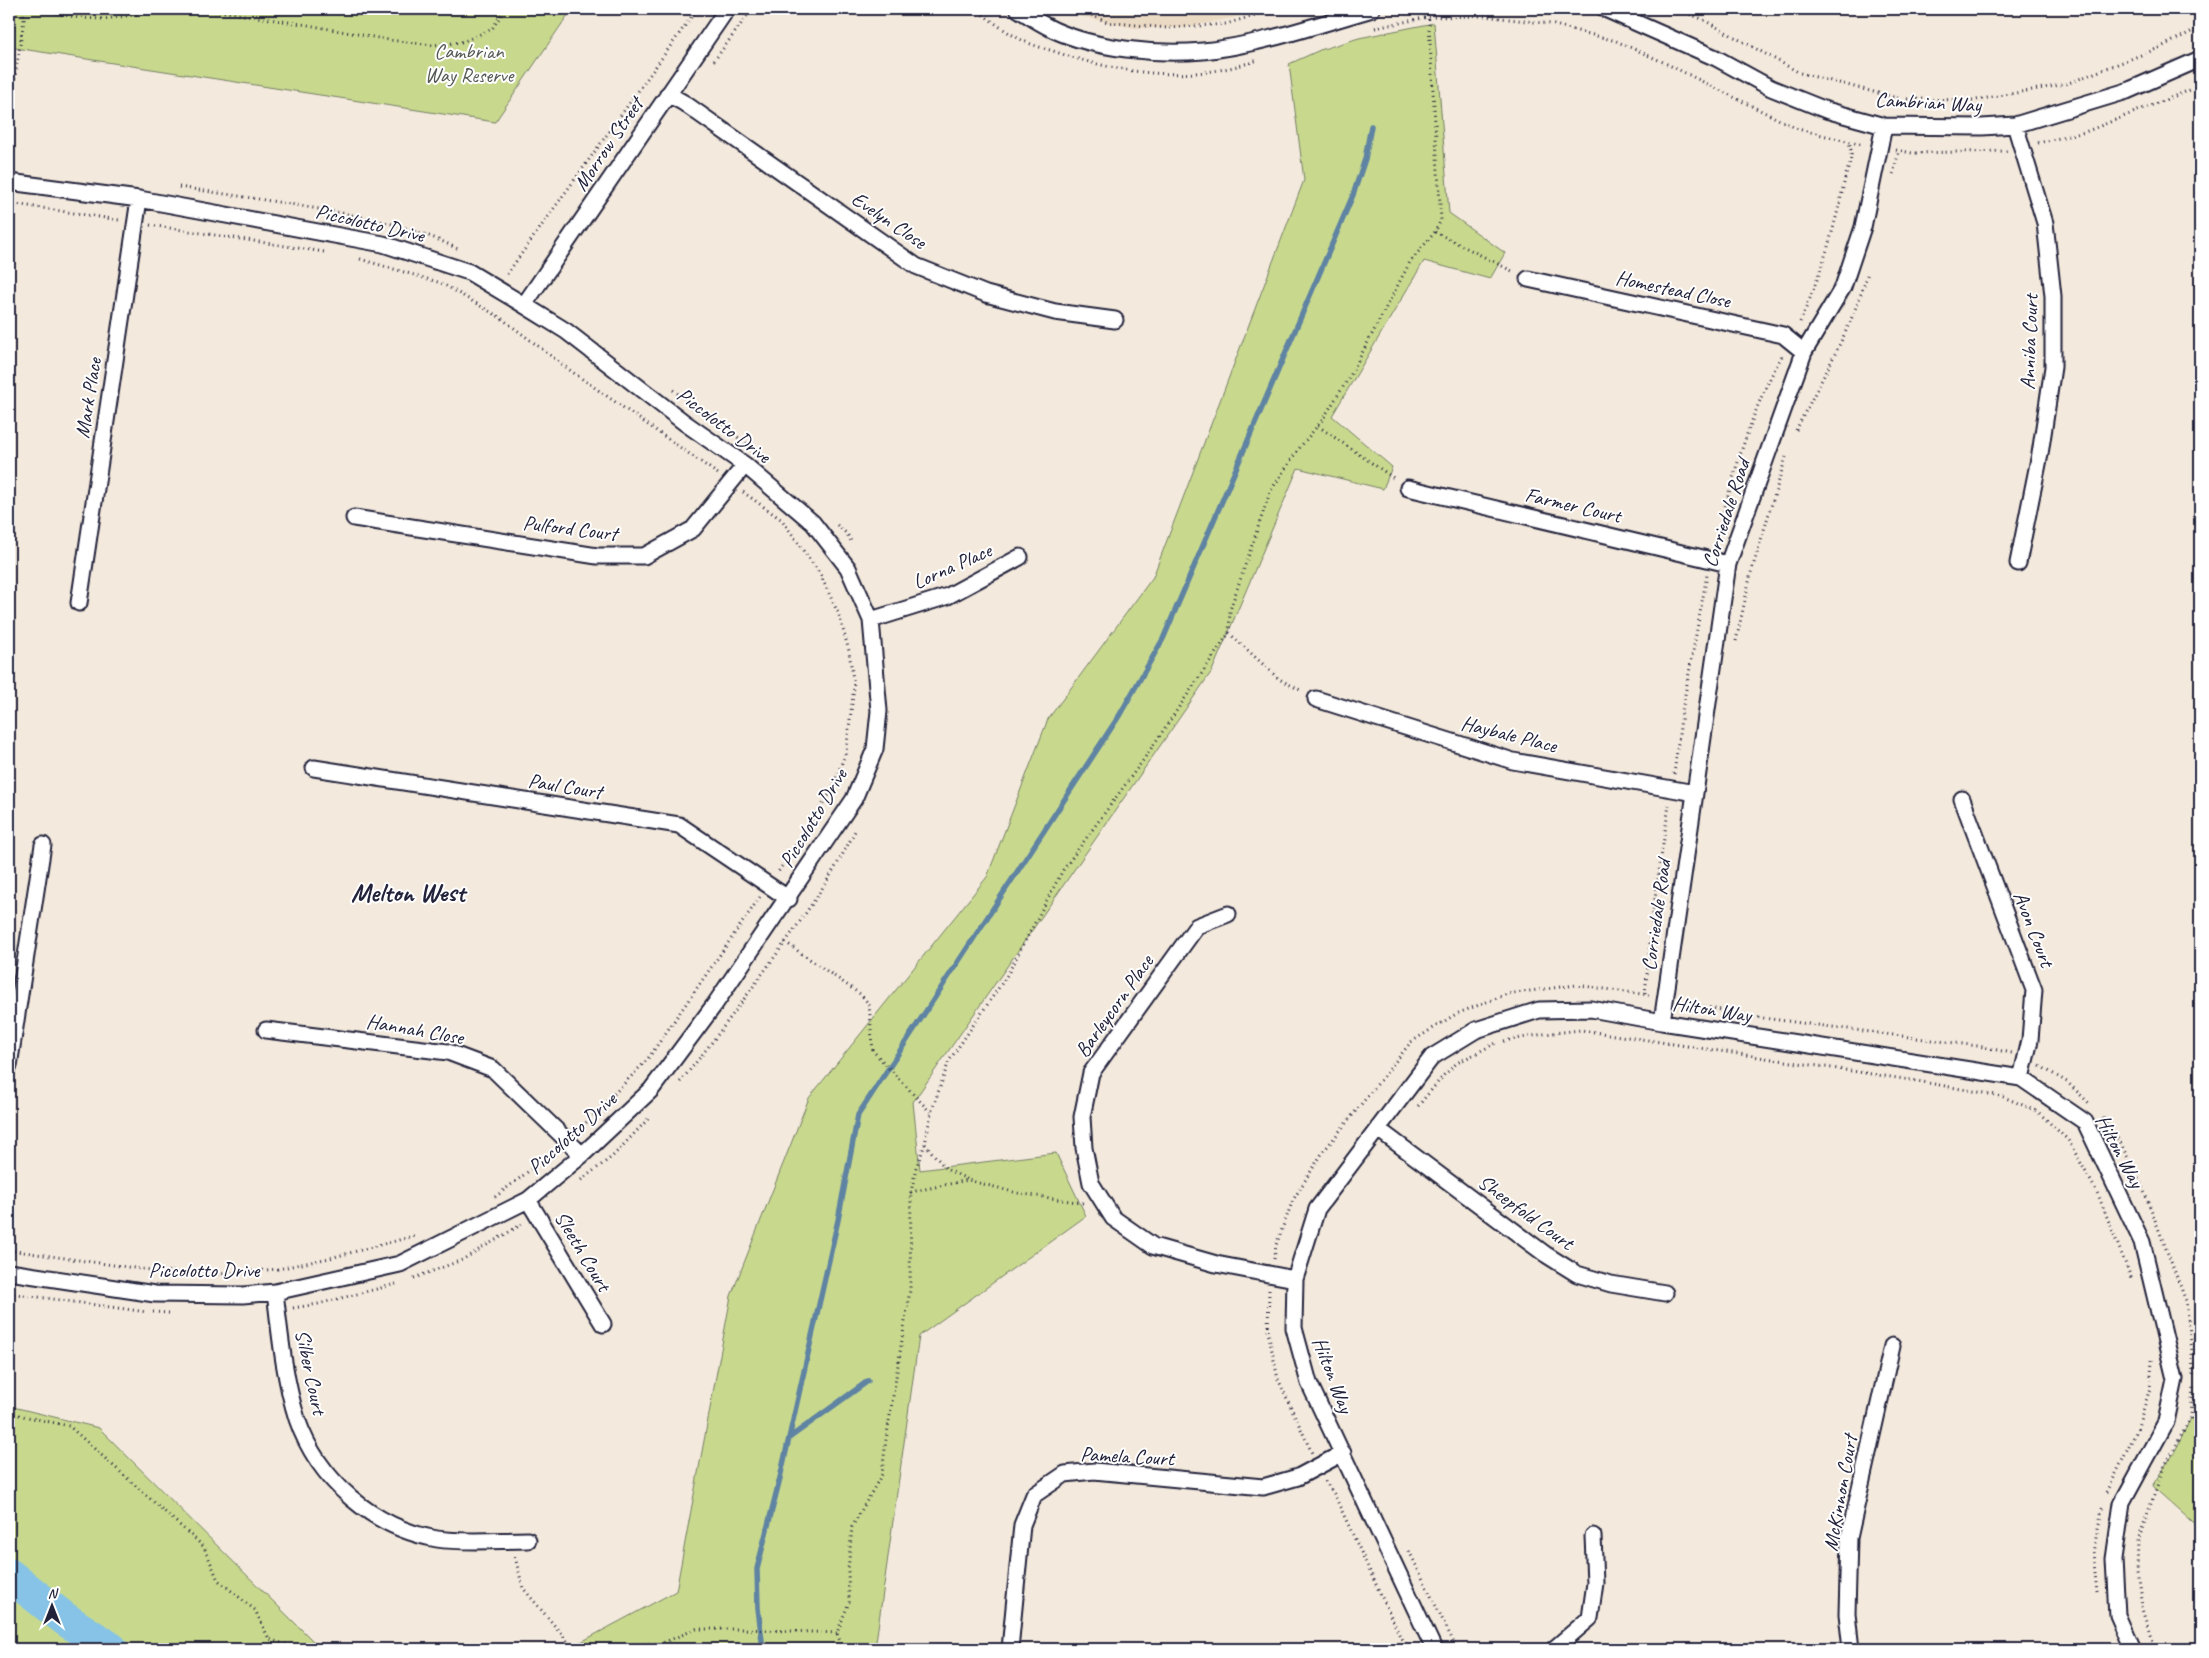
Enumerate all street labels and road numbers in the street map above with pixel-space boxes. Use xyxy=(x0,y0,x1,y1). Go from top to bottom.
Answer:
street label: Cambrian Way xyxy=(1874,86,1983,118)
street label: Morrow Street xyxy=(567,90,650,196)
street label: Evelyn Close xyxy=(847,186,932,255)
street label: Piccolotto Drive xyxy=(313,198,428,248)
street label: Homestead Close xyxy=(1613,264,1734,314)
street label: Anniba Court xyxy=(2014,292,2044,390)
street label: Mark Place xyxy=(69,355,107,440)
street label: Piccolotto Drive xyxy=(672,381,777,469)
street label: Corriedale Road xyxy=(1696,452,1757,570)
street label: Farmer Court xyxy=(1523,481,1625,529)
street label: Pulford Court xyxy=(521,509,622,547)
street label: Lorna Place xyxy=(909,536,997,595)
street label: Haybale Place xyxy=(1458,710,1561,759)
street label: Piccolotto Drive xyxy=(773,763,853,872)
street label: Paul Court xyxy=(526,767,607,805)
street label: Corriedale Road xyxy=(1635,854,1677,972)
street label: Avon Court xyxy=(2008,887,2061,972)
street label: Barleycorn Place xyxy=(1069,949,1159,1062)
street label: Hilton Way xyxy=(1671,990,1755,1028)
street label: Hannah Close xyxy=(365,1008,468,1051)
street label: Piccolotto Drive xyxy=(522,1085,623,1180)
street label: Hilton Way xyxy=(2090,1110,2151,1194)
street label: Sheepfold Court xyxy=(1473,1169,1581,1257)
street label: Sleeth Court xyxy=(549,1206,618,1298)
street label: Piccolotto Drive xyxy=(149,1257,261,1283)
street label: Silber Court xyxy=(289,1327,333,1419)
street label: Hilton Way xyxy=(1307,1333,1360,1418)
street label: McKinnon Court xyxy=(1817,1430,1864,1553)
street label: Pamela Court xyxy=(1080,1441,1176,1472)

